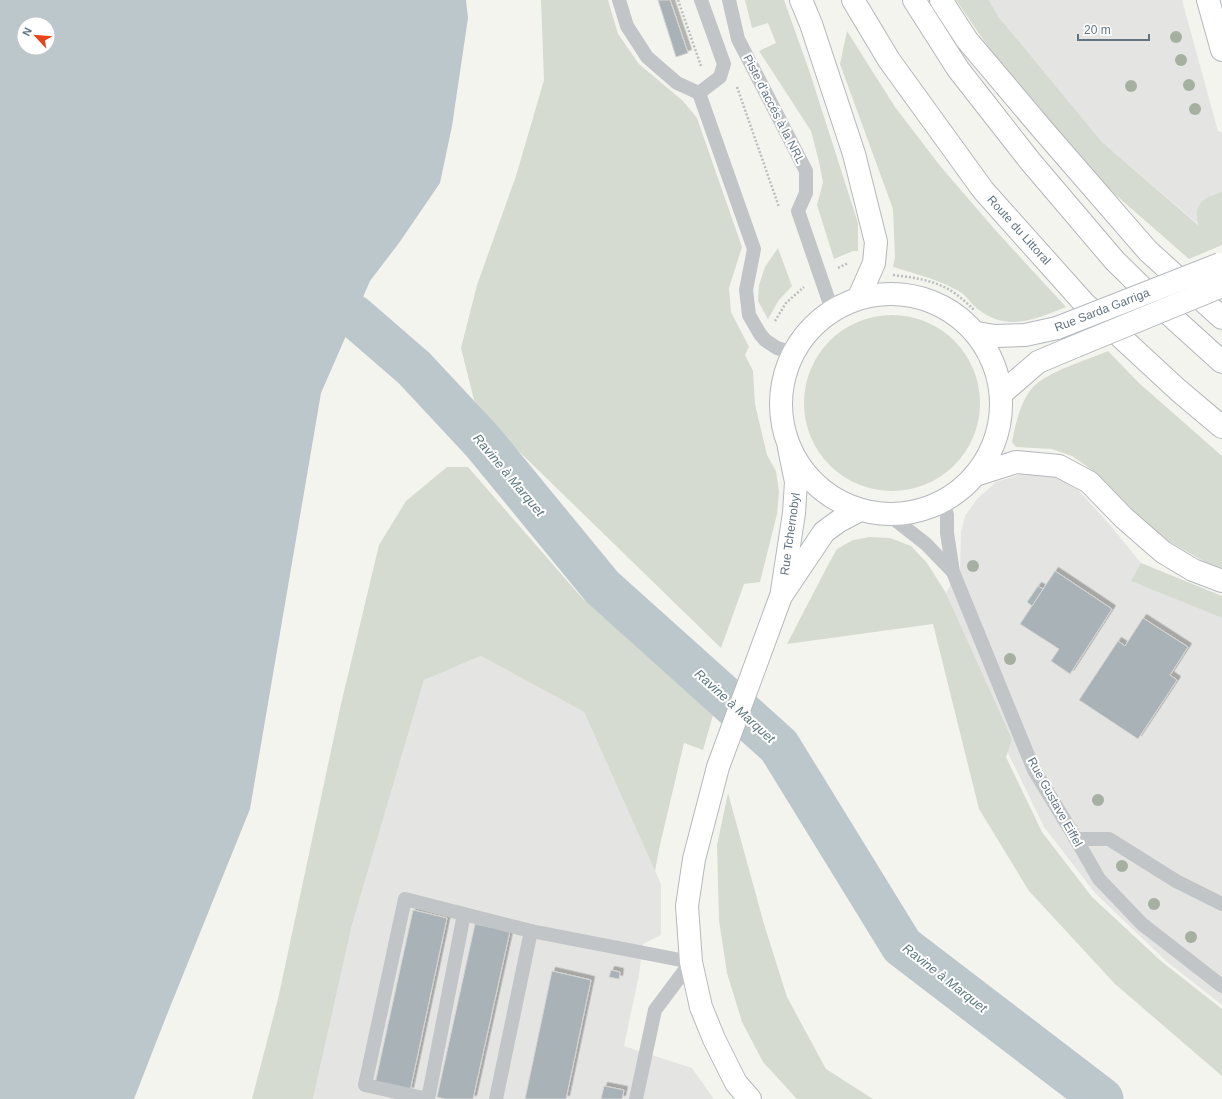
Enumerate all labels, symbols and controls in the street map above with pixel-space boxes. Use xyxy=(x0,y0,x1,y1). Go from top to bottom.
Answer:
north arrow xyxy=(16,16,56,56)
scale bar xyxy=(1078,16,1149,42)
text: 20 m xyxy=(1084,23,1111,37)
text: N xyxy=(20,25,34,38)
street label: Piste d'accés à la NRL xyxy=(740,52,808,166)
street label: Route du Littoral xyxy=(984,193,1054,267)
street label: Rue Sarda Garriga xyxy=(1052,285,1152,335)
water label: Ravine à Marquet xyxy=(470,431,549,520)
street label: Rue Tchernobyl xyxy=(777,492,803,576)
water label: Ravine à Marquet xyxy=(692,666,779,747)
street label: Rue Gustave Eiffel xyxy=(1025,755,1085,849)
water label: Ravine à Marquet xyxy=(900,940,991,1016)

